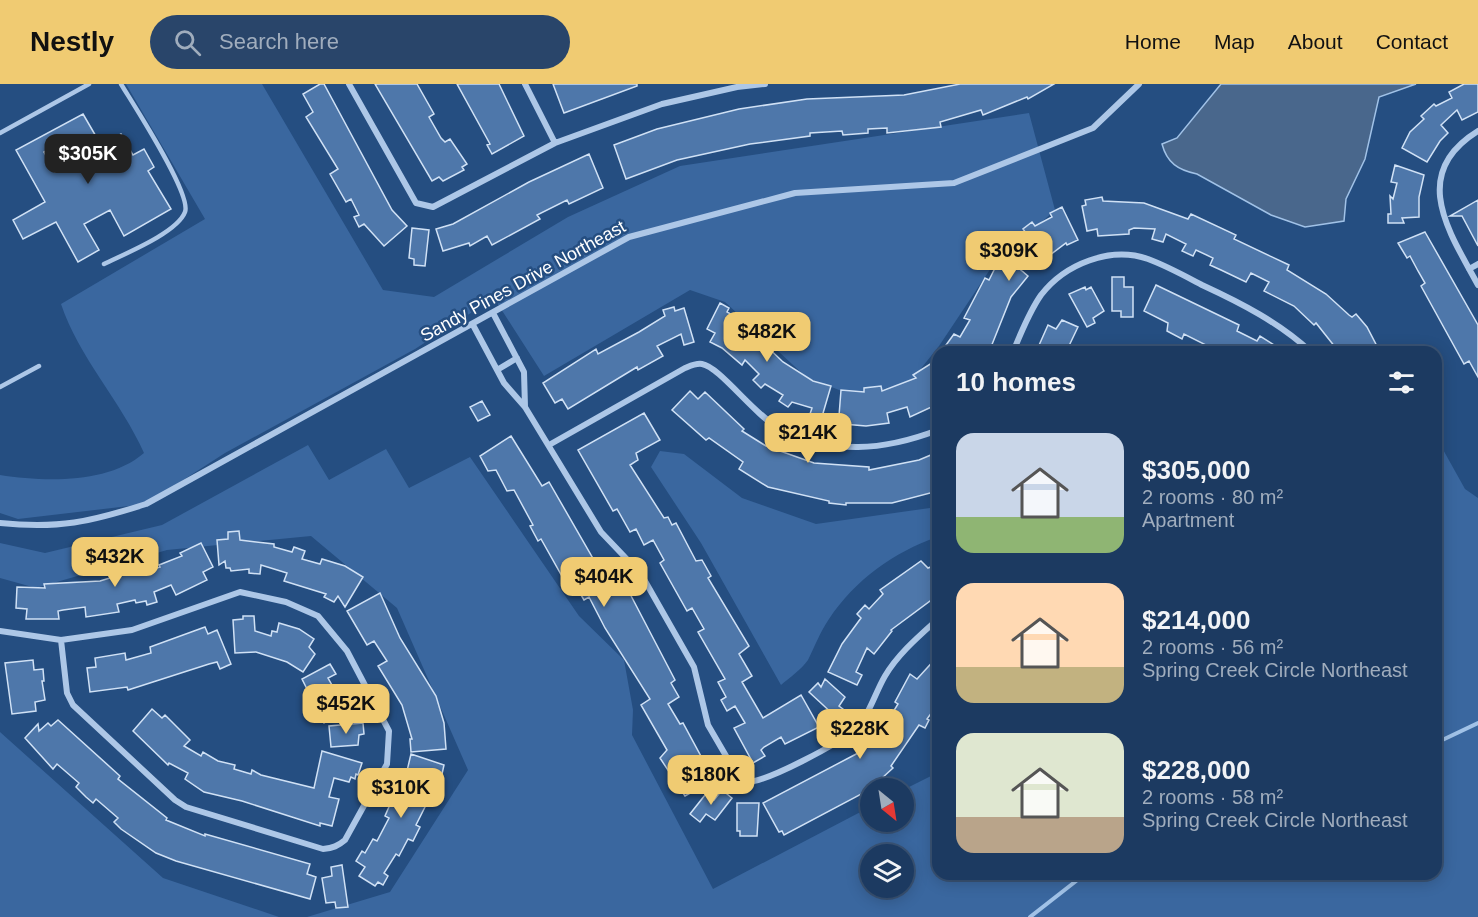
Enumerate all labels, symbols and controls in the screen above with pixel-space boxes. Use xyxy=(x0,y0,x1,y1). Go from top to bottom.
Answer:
search box xyxy=(150,15,570,69)
text: Nestly xyxy=(30,26,114,57)
icon: search xyxy=(171,26,204,59)
text: Search here xyxy=(219,29,339,54)
text: Home xyxy=(1125,30,1181,53)
text: Map xyxy=(1214,30,1255,53)
text: About xyxy=(1288,30,1343,53)
text: Contact xyxy=(1376,30,1448,53)
pin: $305K xyxy=(46,134,130,185)
text: $305K xyxy=(59,142,117,164)
street label: Sandy Pines Drive Northeast xyxy=(417,216,629,346)
pin: $309K xyxy=(967,231,1051,282)
text: $309K xyxy=(980,239,1038,261)
pin: $482K xyxy=(725,312,809,363)
text: $482K xyxy=(738,320,796,342)
icon: filters xyxy=(1385,366,1418,399)
text: 10 homes xyxy=(956,367,1076,397)
pin: $214K xyxy=(766,413,850,464)
text: $214K xyxy=(779,421,837,443)
text: $305,000 xyxy=(1142,455,1250,485)
icon: home xyxy=(1004,457,1076,529)
text: 2 rooms · 80 m² xyxy=(1142,486,1283,508)
text: Apartment xyxy=(1142,509,1234,531)
pin: $432K xyxy=(73,537,157,588)
text: $432K xyxy=(86,545,144,567)
pin: $404K xyxy=(562,557,646,608)
text: $404K xyxy=(575,565,633,587)
text: $214,000 xyxy=(1142,605,1250,635)
icon: home xyxy=(1004,607,1076,679)
text: 2 rooms · 56 m² xyxy=(1142,636,1283,658)
text: Spring Creek Circle Northeast xyxy=(1142,659,1408,681)
pin: $452K xyxy=(304,684,388,735)
text: $452K xyxy=(317,692,375,714)
pin: $228K xyxy=(818,709,902,760)
text: $228K xyxy=(831,717,889,739)
pin: $180K xyxy=(669,755,753,806)
text: $228,000 xyxy=(1142,755,1250,785)
icon: home xyxy=(1004,757,1076,829)
text: $180K xyxy=(682,763,740,785)
pin: $310K xyxy=(359,768,443,819)
text: $310K xyxy=(372,776,430,798)
north arrow xyxy=(860,778,914,832)
map controls xyxy=(860,778,914,898)
text: 2 rooms · 58 m² xyxy=(1142,786,1283,808)
text: Spring Creek Circle Northeast xyxy=(1142,809,1408,831)
button: layers xyxy=(860,844,914,898)

